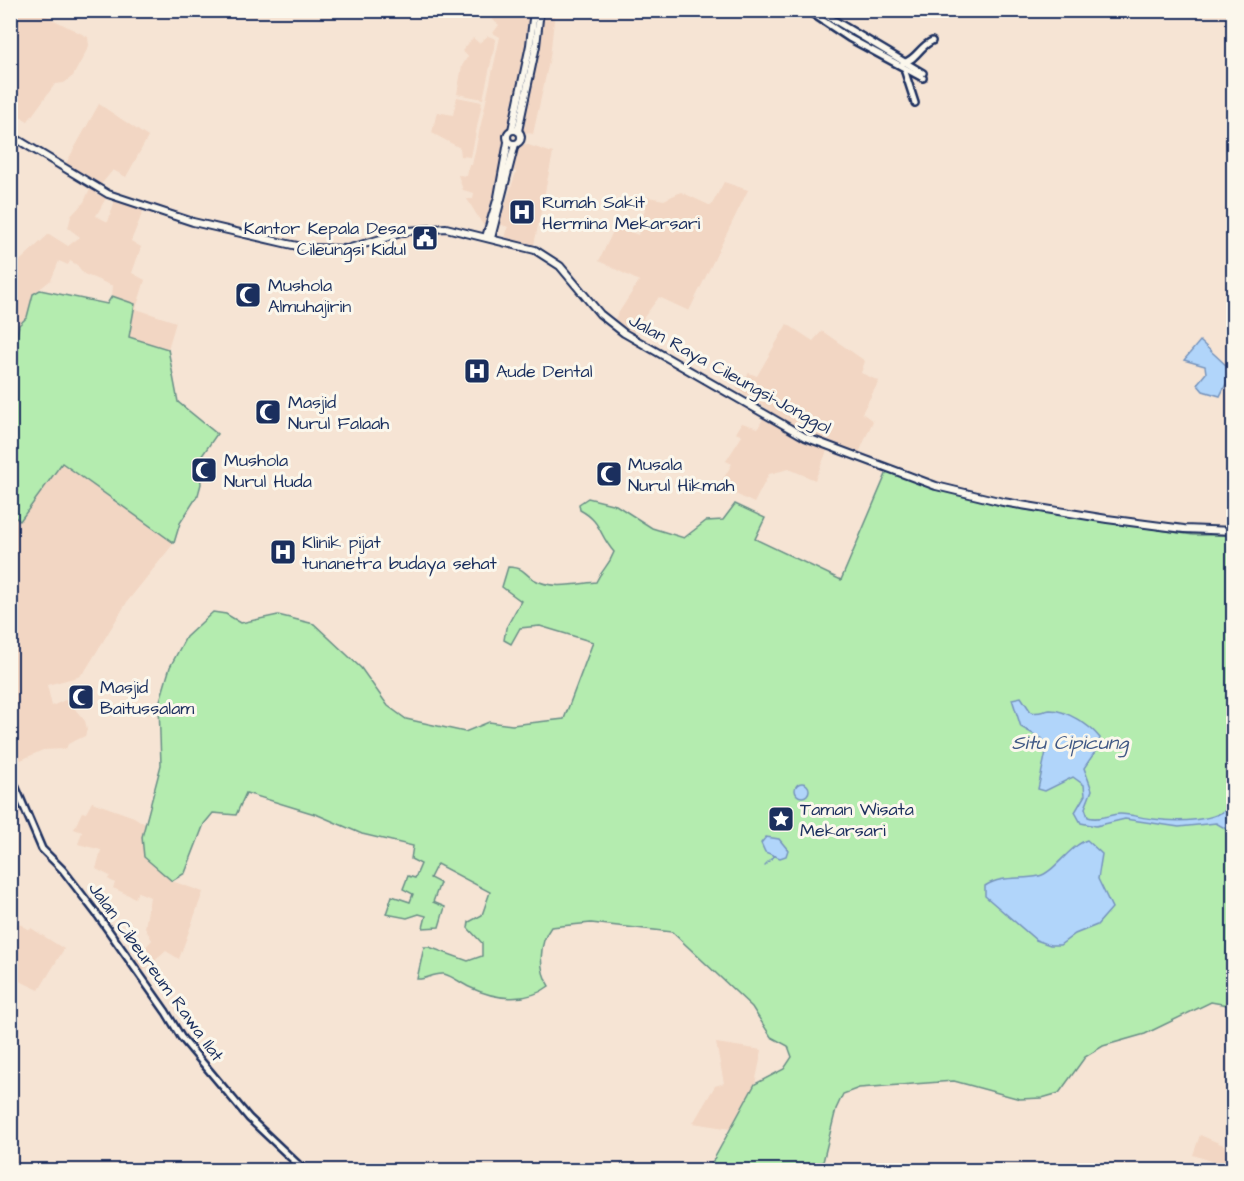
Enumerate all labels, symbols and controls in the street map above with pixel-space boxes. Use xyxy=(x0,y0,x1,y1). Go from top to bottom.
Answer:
place label: Rumah Sakit Hermina Mekarsari xyxy=(542,190,701,236)
hospital icon: Rumah Sakit Hermina Mekarsari xyxy=(507,197,537,227)
place label: Kantor Kepala Desa Cileungsi Kidul xyxy=(244,216,406,263)
public building icon: Kantor Kepala Desa Cileungsi Kidul xyxy=(410,223,440,253)
place label: Mushola Almuhajirin xyxy=(268,273,351,319)
mosque icon: Mushola Almuhajirin xyxy=(233,280,263,310)
street label: Jalan Raya Cileungsi-Jonggol xyxy=(624,308,836,441)
hospital icon: Aude Dental xyxy=(462,356,492,386)
place label: Aude Dental xyxy=(496,359,593,384)
place label: Masjid Nurul Falaah xyxy=(288,390,389,436)
mosque icon: Masjid Nurul Falaah xyxy=(253,397,283,427)
place label: Mushola Nurul Huda xyxy=(224,448,312,494)
place label: Musala Nurul Hikmah xyxy=(628,452,734,498)
mosque icon: Mushola Nurul Huda xyxy=(189,455,219,485)
mosque icon: Musala Nurul Hikmah xyxy=(594,459,624,489)
place label: Klinik pijat tunanetra budaya sehat xyxy=(302,530,498,577)
hospital icon: Klinik pijat tunanetra budaya sehat xyxy=(268,537,298,567)
place label: Masjid Baitussalam xyxy=(100,675,194,721)
mosque icon: Masjid Baitussalam xyxy=(66,682,96,712)
water label: Situ Cipicung xyxy=(1012,729,1130,758)
place label: Taman Wisata Mekarsari xyxy=(800,797,914,843)
place icon: Taman Wisata Mekarsari xyxy=(766,804,796,834)
street label: Jalan Cibeureum Rawa Ilat xyxy=(82,877,230,1067)

